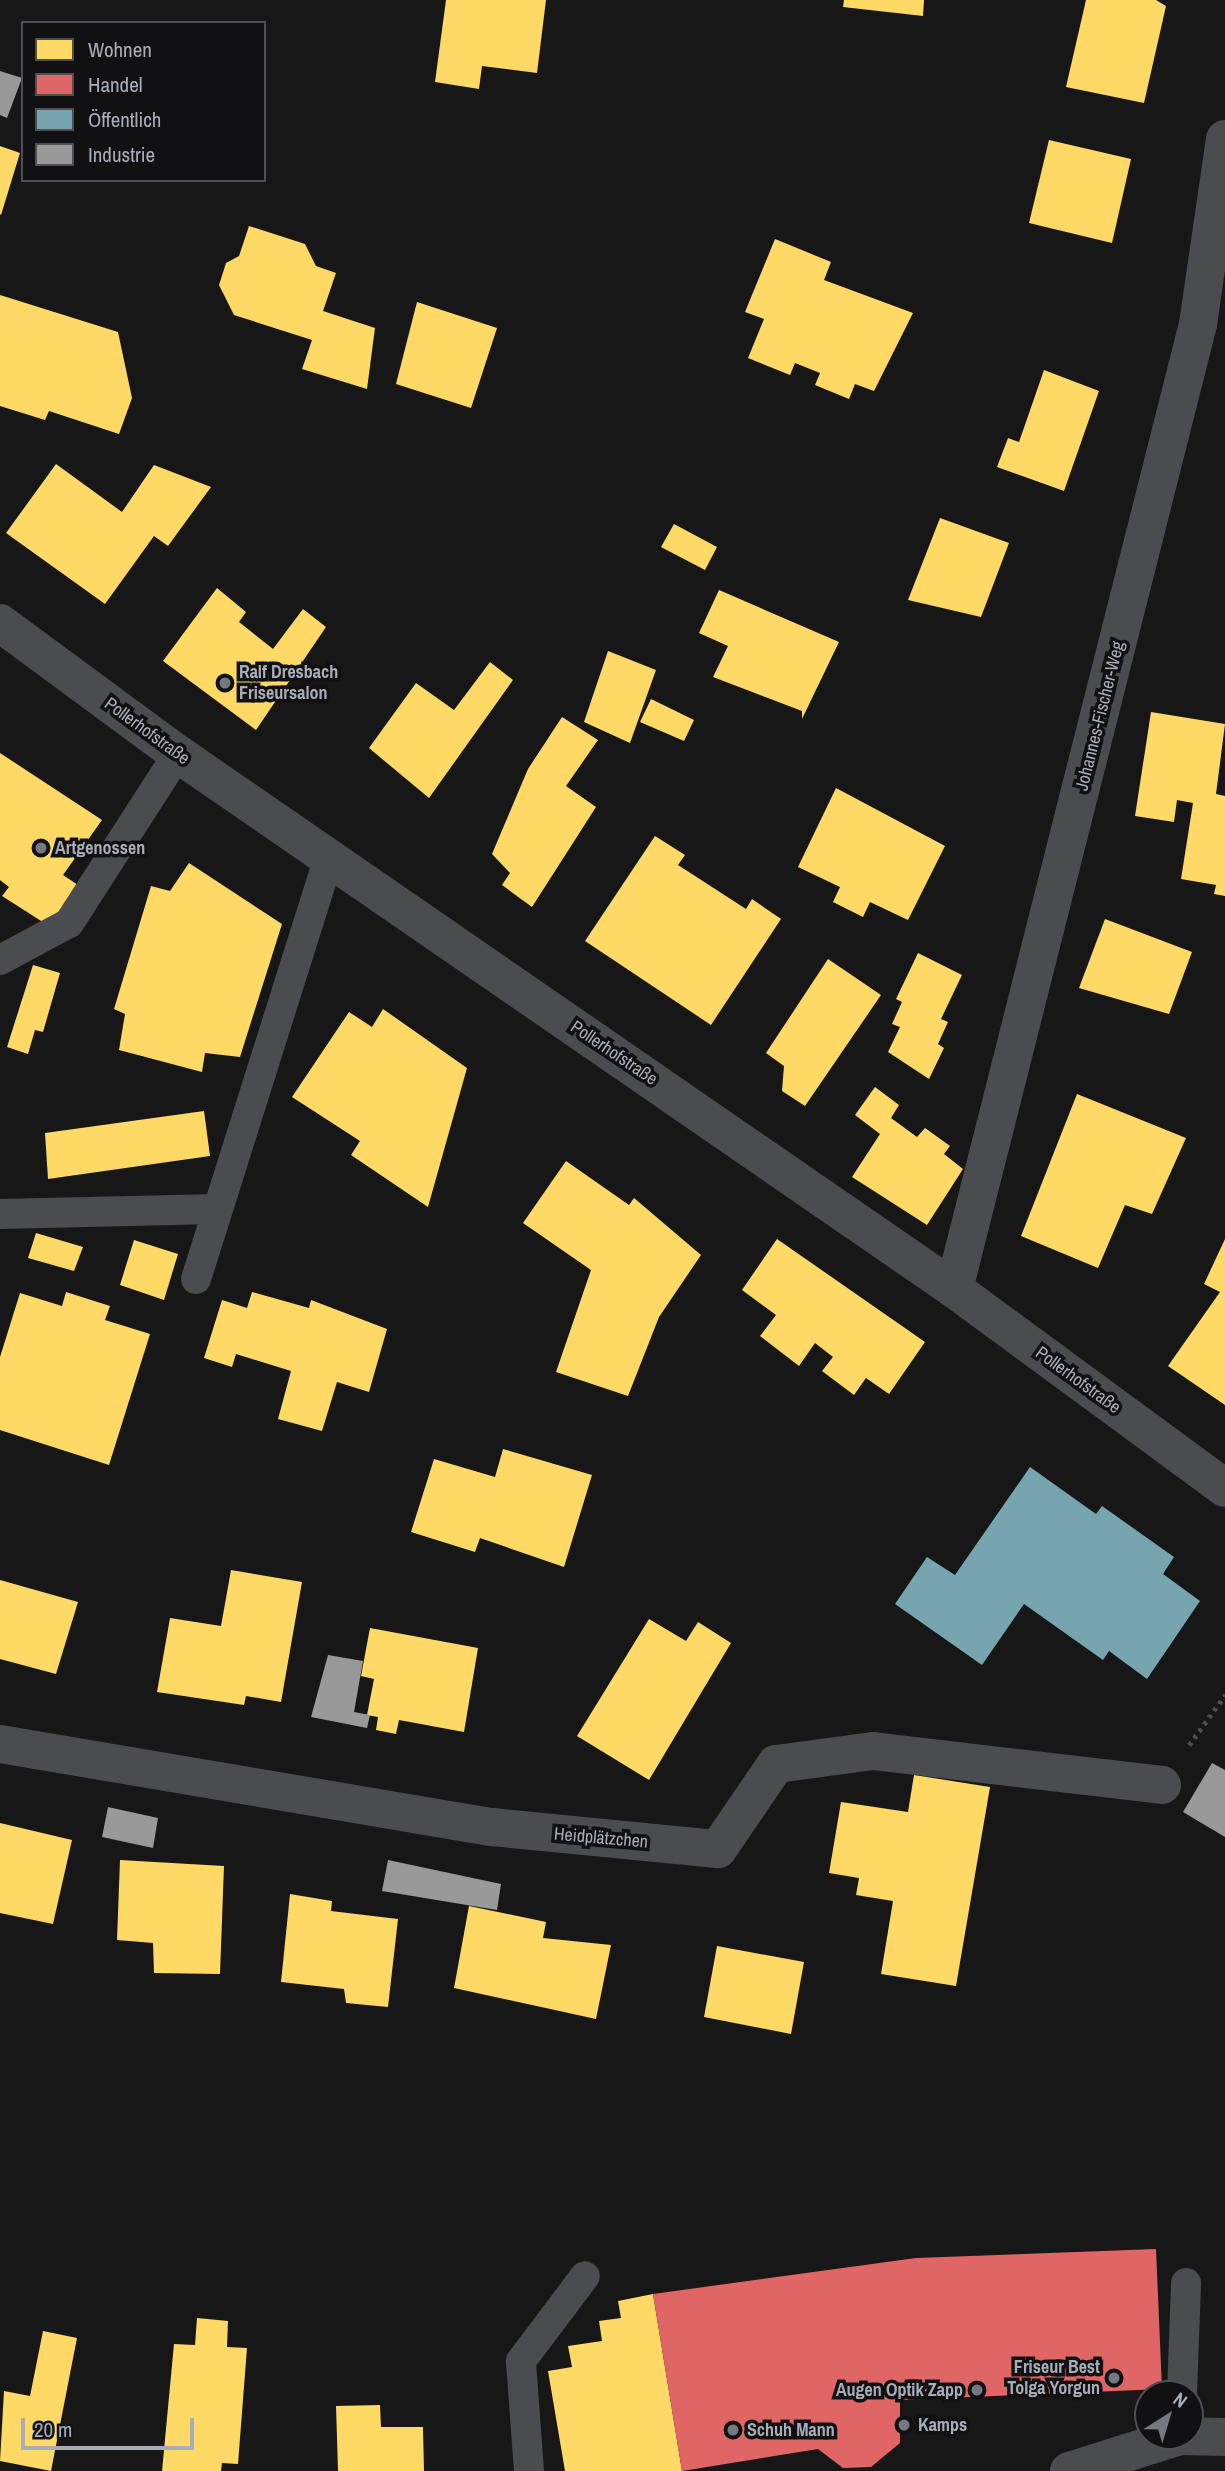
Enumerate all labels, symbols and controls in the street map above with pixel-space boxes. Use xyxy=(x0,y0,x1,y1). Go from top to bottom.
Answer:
legend xyxy=(21,21,266,182)
text: Wohnen xyxy=(88,35,152,64)
text: Handel xyxy=(88,70,143,99)
text: Öffentlich xyxy=(88,105,161,134)
text: Industrie xyxy=(88,140,155,169)
street label: Johannes-Fischer-Weg xyxy=(1071,639,1129,793)
place label: Ralf Dresbach Friseursalon xyxy=(239,662,338,704)
marker: Ralf Dresbach Friseursalon xyxy=(217,675,233,691)
street label: Pollerhofstraße xyxy=(100,693,194,769)
place label: Artgenossen xyxy=(55,837,145,859)
marker: Artgenossen xyxy=(33,840,49,856)
street label: Pollerhofstraße xyxy=(566,1016,662,1090)
street label: Pollerhofstraße xyxy=(1031,1342,1125,1418)
street label: Heidplätzchen xyxy=(553,1823,649,1853)
place label: Friseur Best Tolga Yorgun xyxy=(1007,2357,1100,2400)
marker: Friseur Best Tolga Yorgun xyxy=(1106,2370,1122,2386)
place label: Augen Optik Zapp xyxy=(836,2379,963,2401)
north arrow xyxy=(1134,2380,1204,2450)
marker: Augen Optik Zapp xyxy=(969,2382,985,2398)
text: N xyxy=(1168,2386,1193,2414)
scale bar xyxy=(24,2404,198,2448)
place label: Kamps xyxy=(918,2414,967,2436)
text: 20 m xyxy=(34,2415,72,2444)
marker: Kamps xyxy=(896,2417,912,2433)
place label: Schuh Mann xyxy=(747,2419,835,2441)
marker: Schuh Mann xyxy=(725,2422,741,2438)

